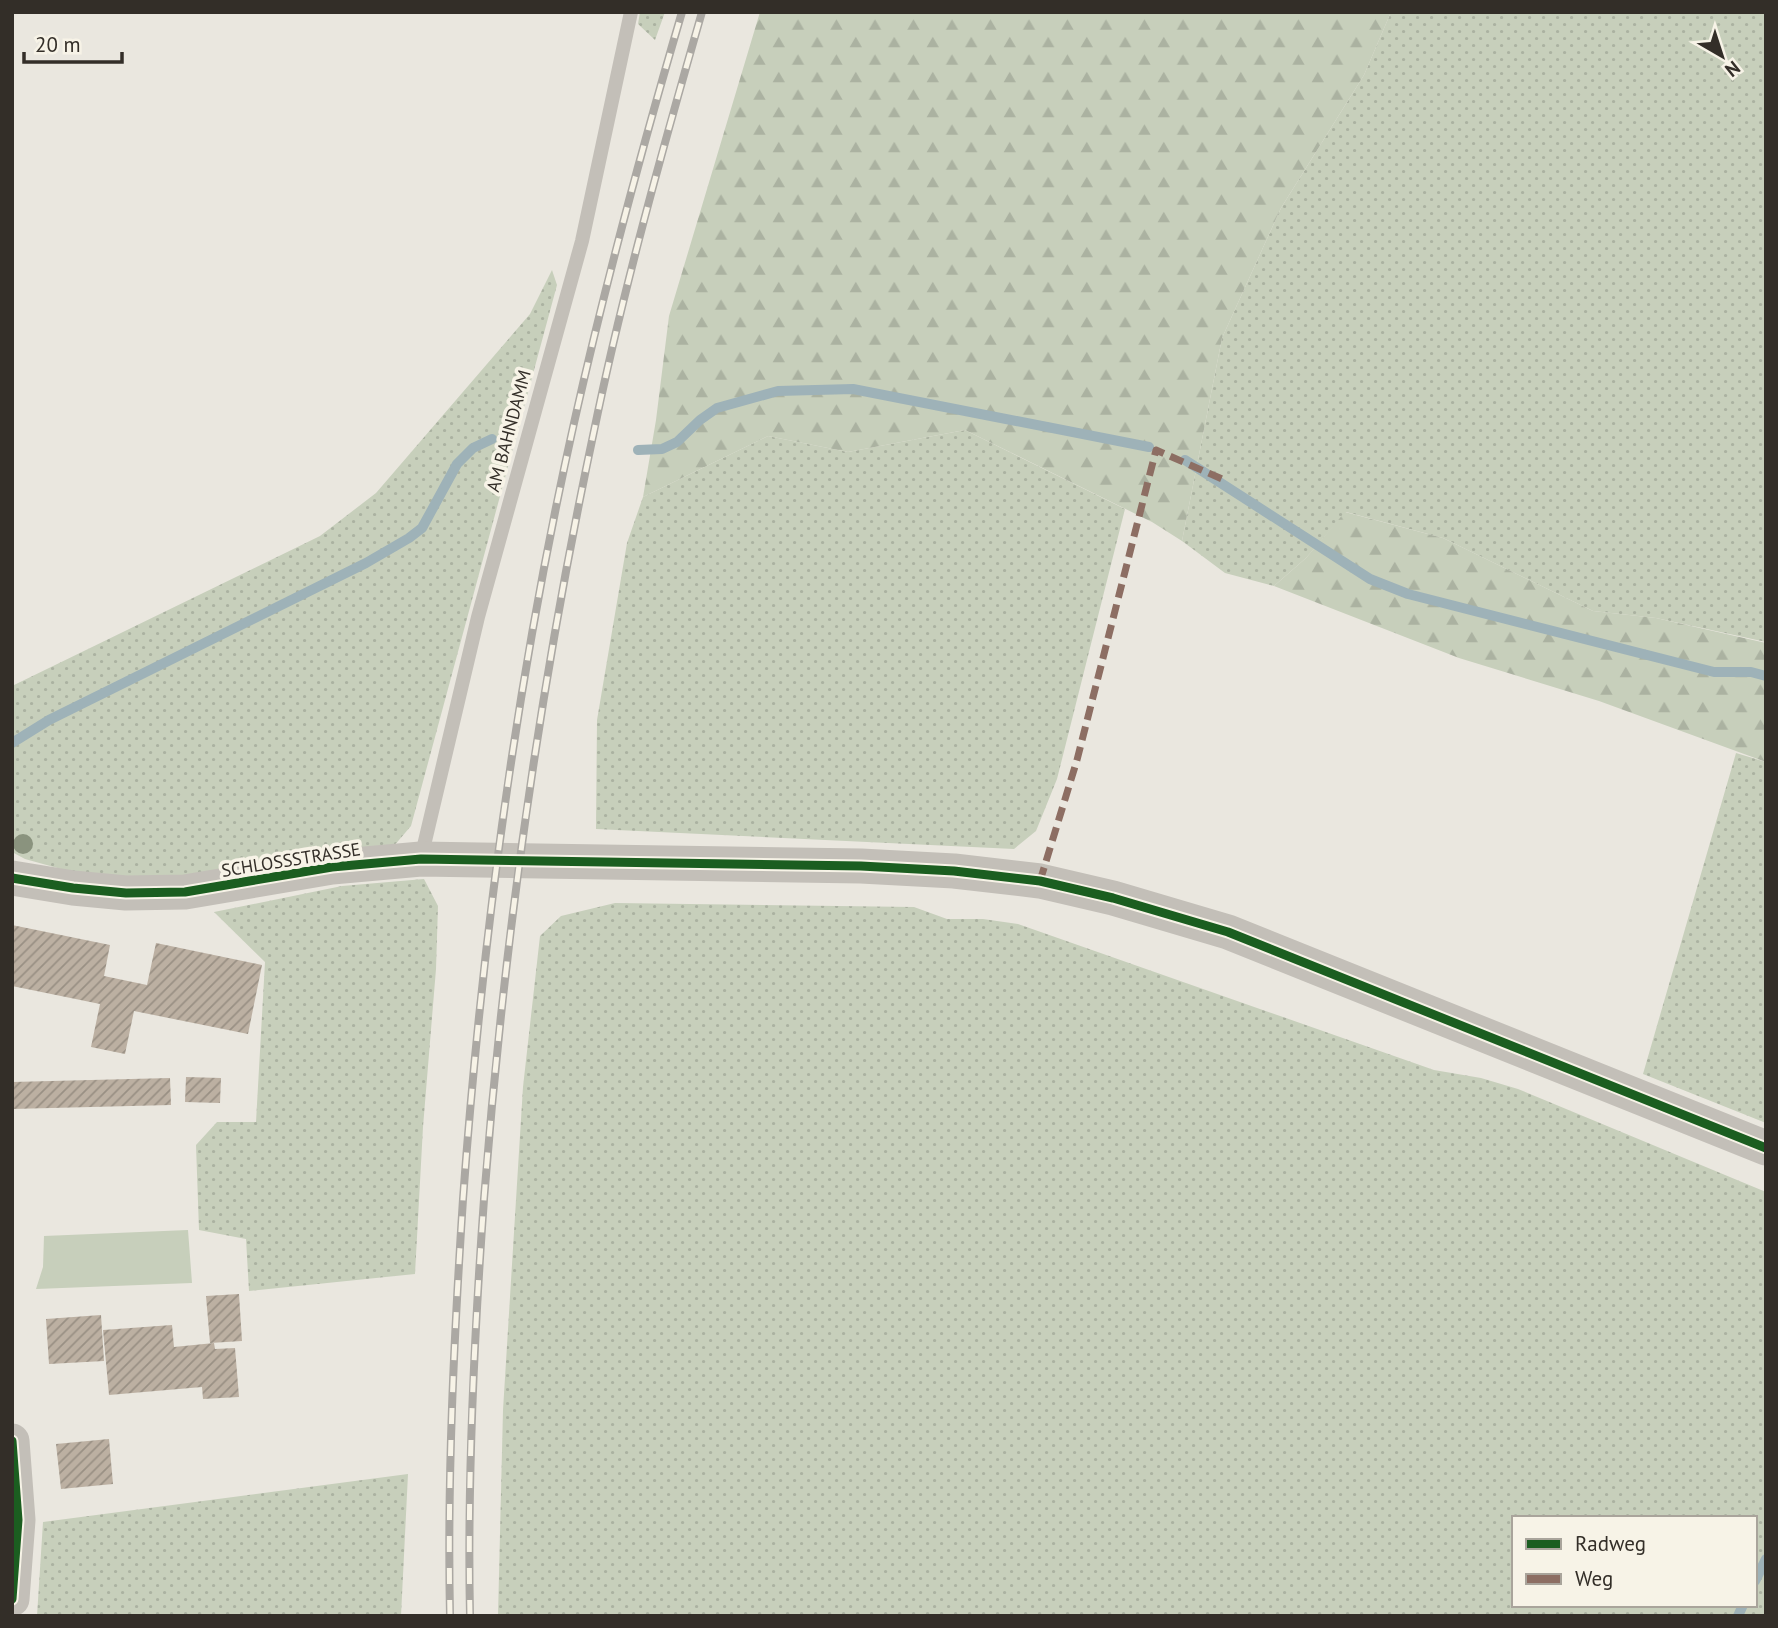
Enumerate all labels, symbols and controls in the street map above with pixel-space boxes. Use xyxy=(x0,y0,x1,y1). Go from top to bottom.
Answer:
scale bar xyxy=(24,21,122,65)
north arrow xyxy=(1687,21,1757,91)
text: 20 m xyxy=(35,31,81,58)
text: N xyxy=(1720,56,1745,82)
street label: AM BAHNDAMM xyxy=(481,367,536,494)
street label: SCHLOSSSTRASSE xyxy=(220,837,362,882)
legend xyxy=(1512,1516,1757,1607)
text: Radweg xyxy=(1575,1530,1646,1557)
text: Weg xyxy=(1575,1565,1613,1592)

